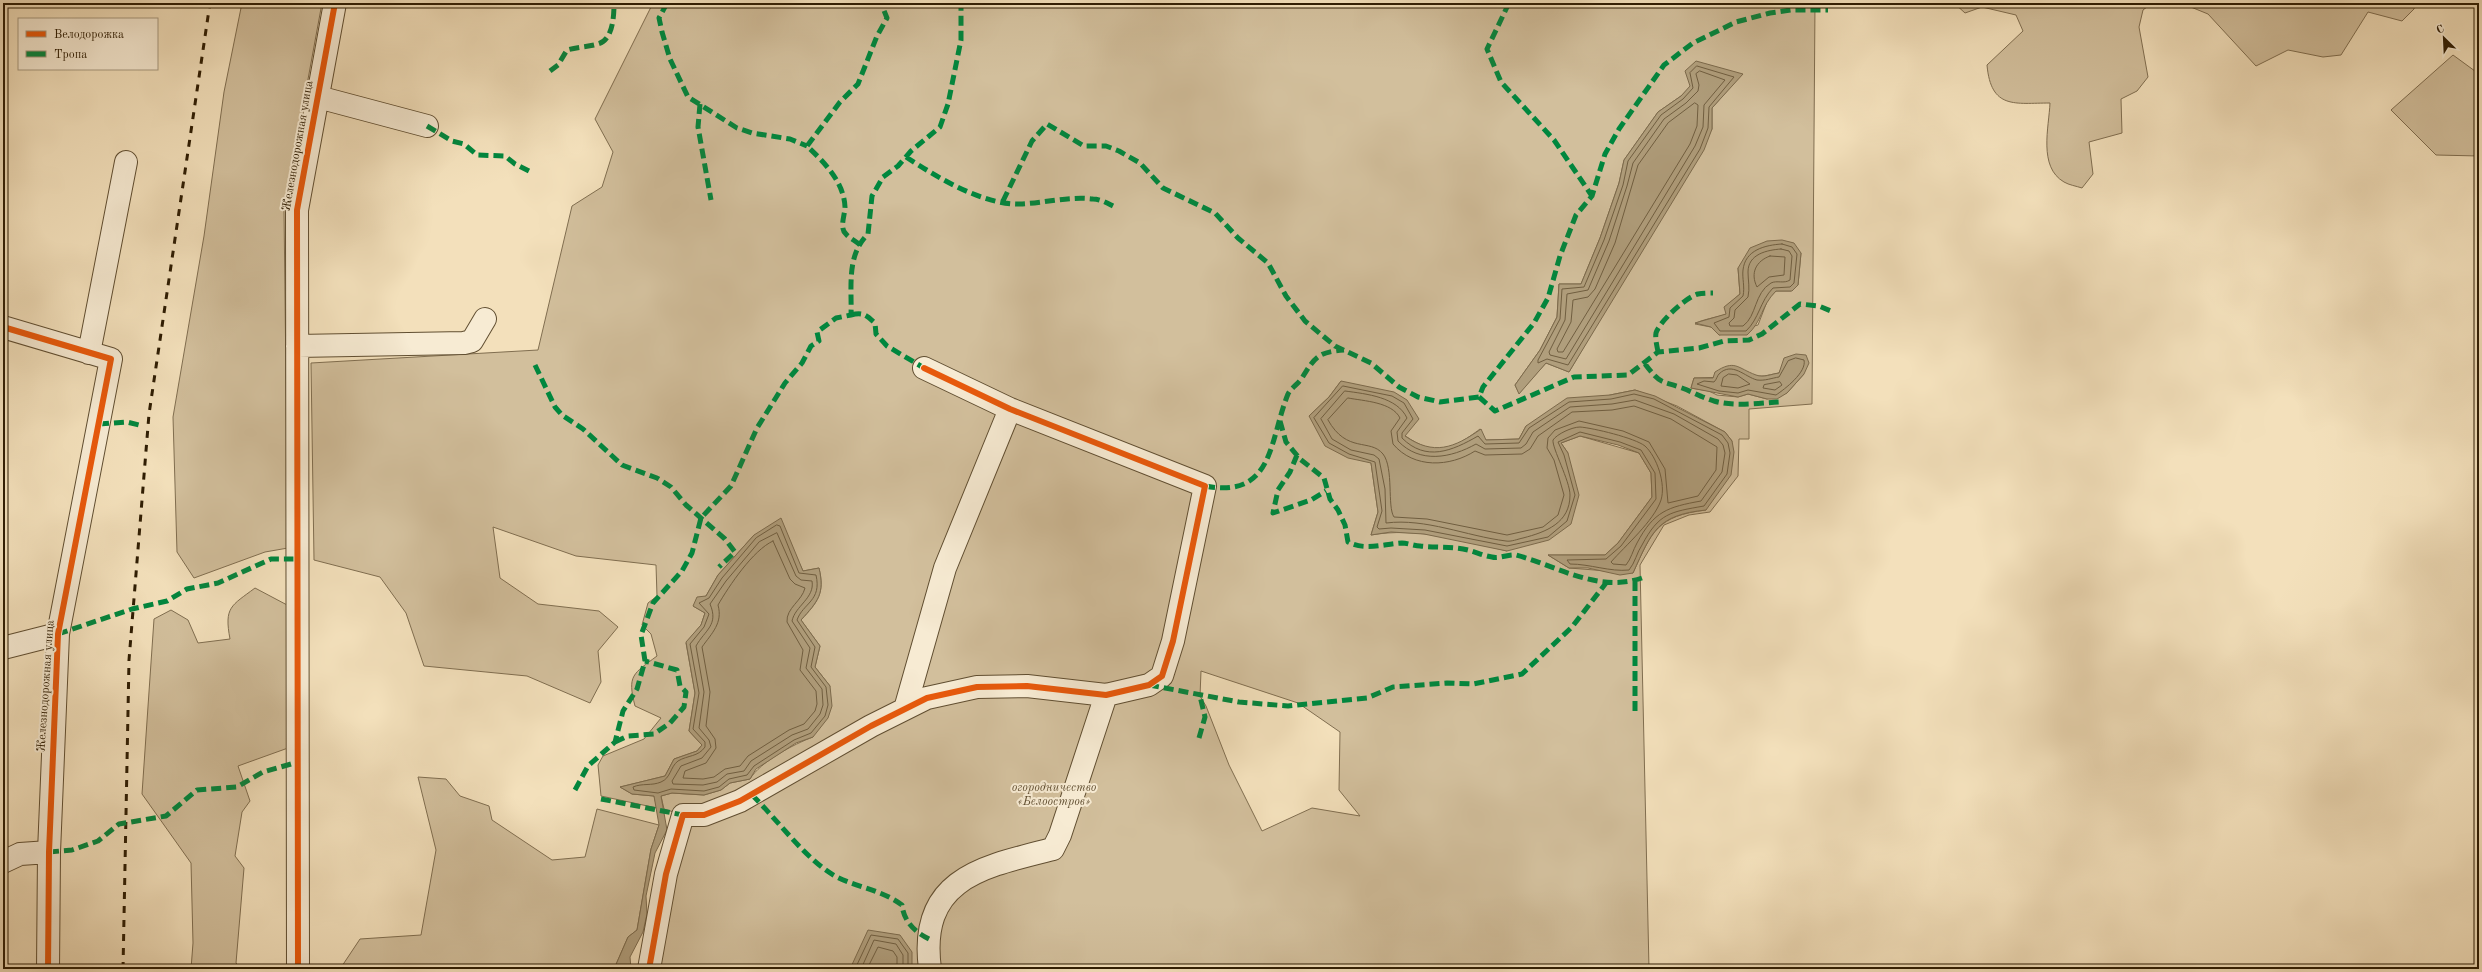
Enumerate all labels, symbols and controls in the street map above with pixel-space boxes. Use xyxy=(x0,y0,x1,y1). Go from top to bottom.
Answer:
legend xyxy=(18,18,158,70)
north arrow xyxy=(2424,18,2464,58)
text: С xyxy=(2435,24,2446,37)
text: Велодорожка xyxy=(54,29,124,41)
text: Тропа xyxy=(54,49,87,61)
street label: Железнодорожная улица xyxy=(281,80,315,212)
street label: Железнодорожная улица xyxy=(35,620,57,752)
park label: огородничество «Белоостров» xyxy=(1012,782,1097,808)

